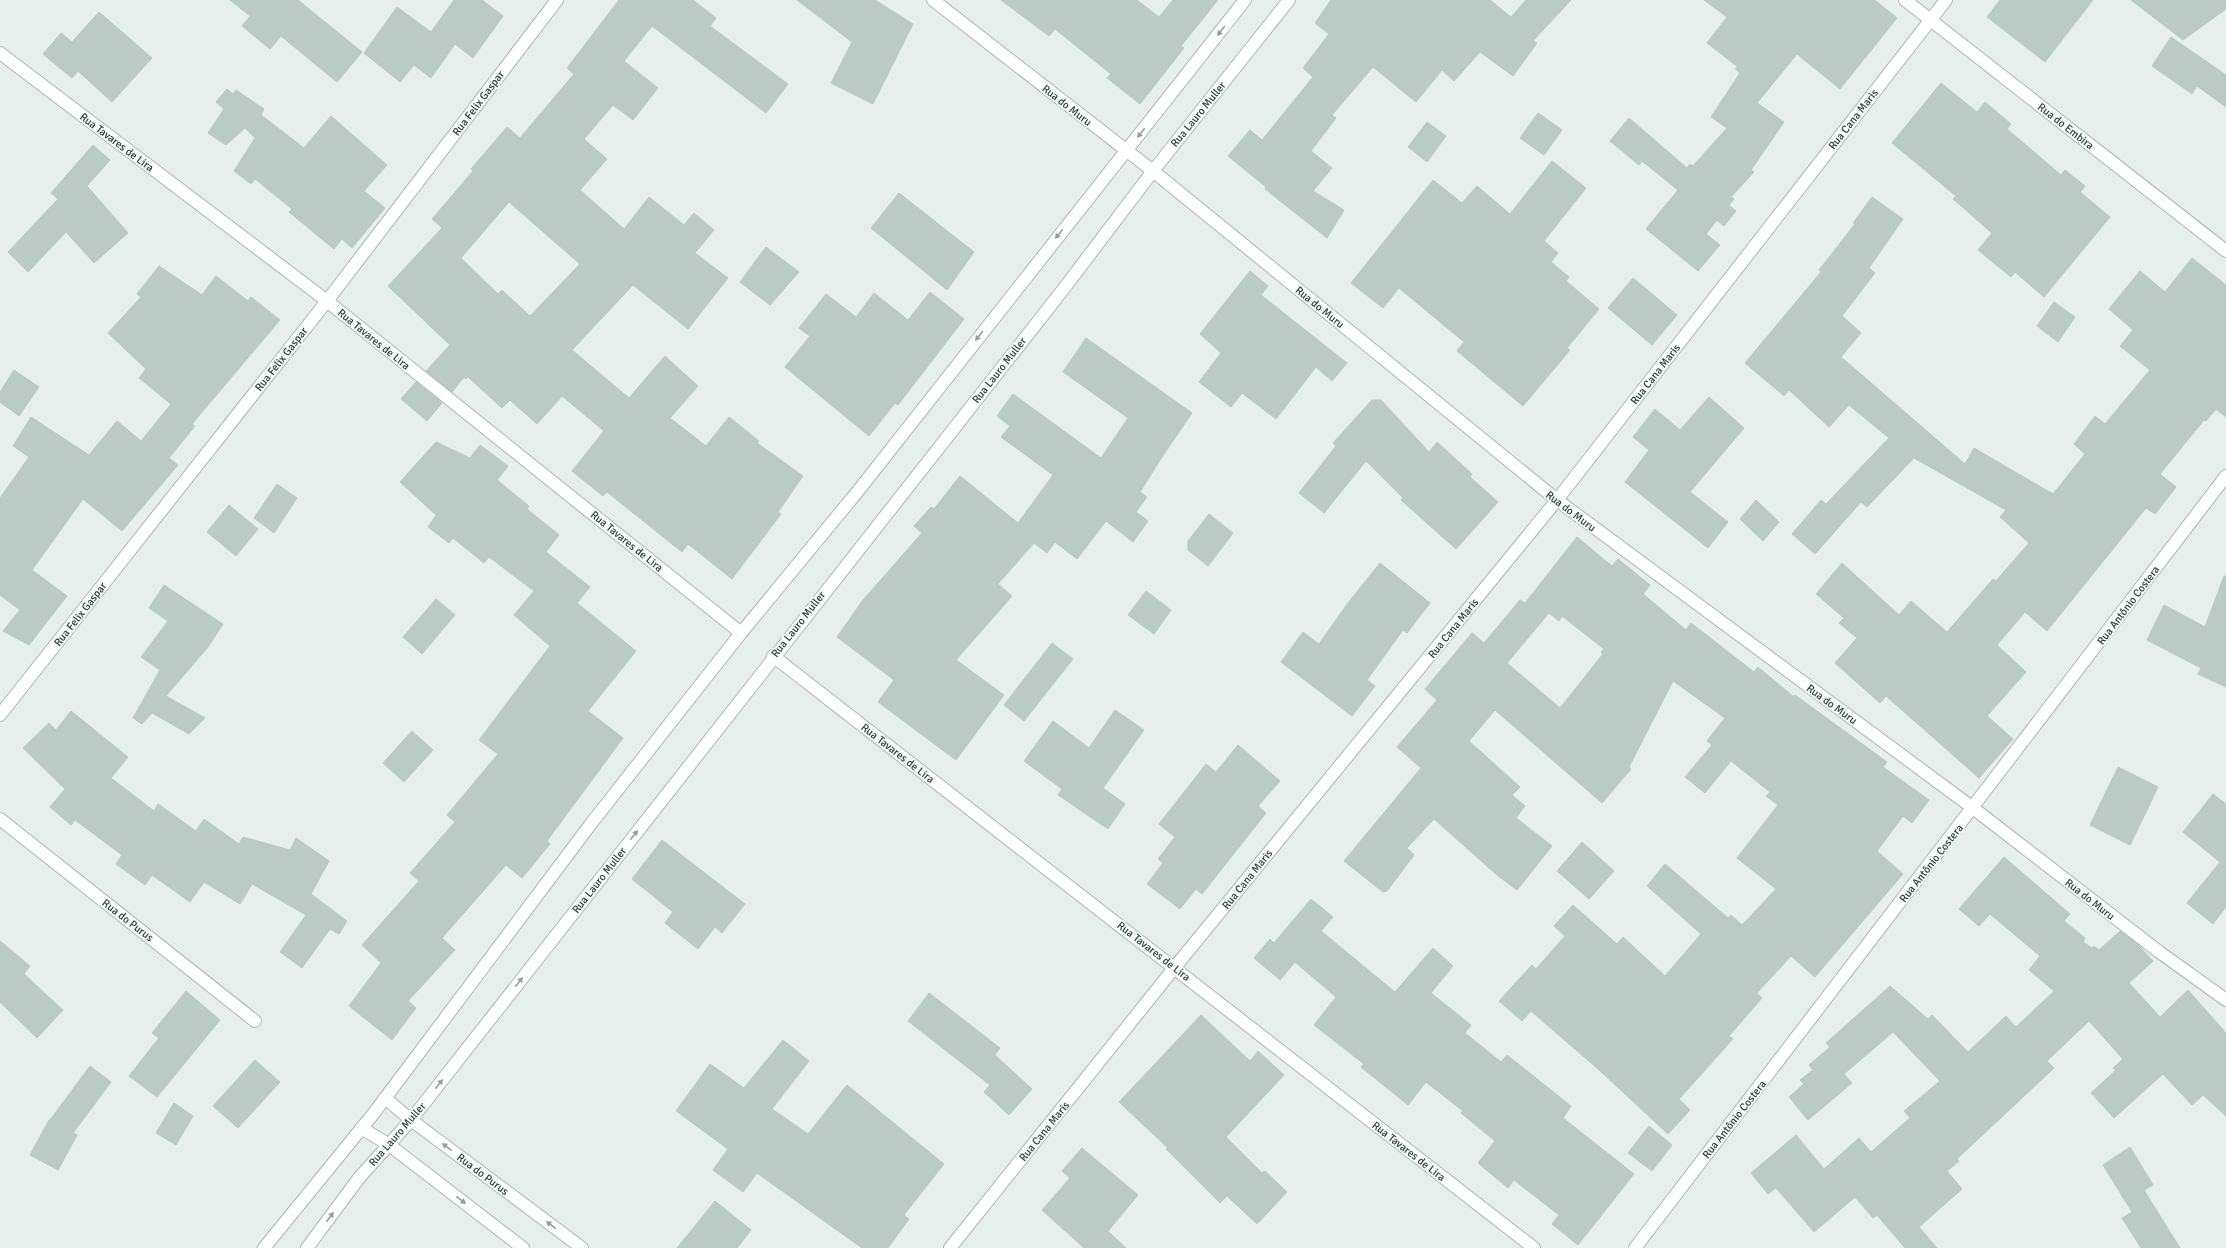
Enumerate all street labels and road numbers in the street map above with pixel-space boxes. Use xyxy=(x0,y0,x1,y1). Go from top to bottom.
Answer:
street label: Rua Felix Gaspar xyxy=(450,68,507,138)
street label: Rua Lauro Muller xyxy=(1168,79,1229,150)
street label: Rua do Muru xyxy=(1039,82,1094,129)
street label: Rua Cana Maris xyxy=(1826,86,1881,152)
street label: Rua do Embira xyxy=(2035,100,2097,153)
street label: Rua Tavares de Lira xyxy=(77,110,157,175)
street label: Rua do Muru xyxy=(1293,284,1347,331)
street label: Rua Tavares de Lira xyxy=(335,306,413,373)
street label: Rua Felix Gaspar xyxy=(252,325,310,394)
street label: Rua Lauro Muller xyxy=(970,335,1029,406)
street label: Rua Cana Maris xyxy=(1628,341,1683,407)
street label: Rua do Muru xyxy=(1543,488,1598,534)
street label: Rua Tavares de Lira xyxy=(588,508,666,575)
street label: Rua Antônio Costera xyxy=(2094,563,2163,647)
street label: Rua Felix Gaspar xyxy=(51,580,109,649)
street label: Rua Lauro Muller xyxy=(769,589,828,660)
street label: Rua Cana Maris xyxy=(1425,596,1482,661)
street label: Rua do Muru xyxy=(1804,682,1860,727)
street label: Rua Tavares de Lira xyxy=(858,721,937,786)
street label: Rua Antônio Costera xyxy=(1897,821,1966,905)
street label: Rua Lauro Muller xyxy=(570,845,629,916)
street label: Rua Cana Maris xyxy=(1219,847,1276,912)
street label: Rua do Muru xyxy=(2062,876,2117,923)
street label: Rua do Purus xyxy=(100,896,156,945)
street label: Rua Tavares de Lira xyxy=(1114,919,1193,984)
street label: Rua Antônio Costera xyxy=(1700,1077,1769,1161)
street label: Rua Cana Maris xyxy=(1016,1099,1073,1164)
street label: Rua Lauro Muller xyxy=(366,1100,429,1169)
street label: Rua Tavares de Lira xyxy=(1369,1119,1448,1184)
street label: Rua do Purus xyxy=(454,1151,511,1198)

